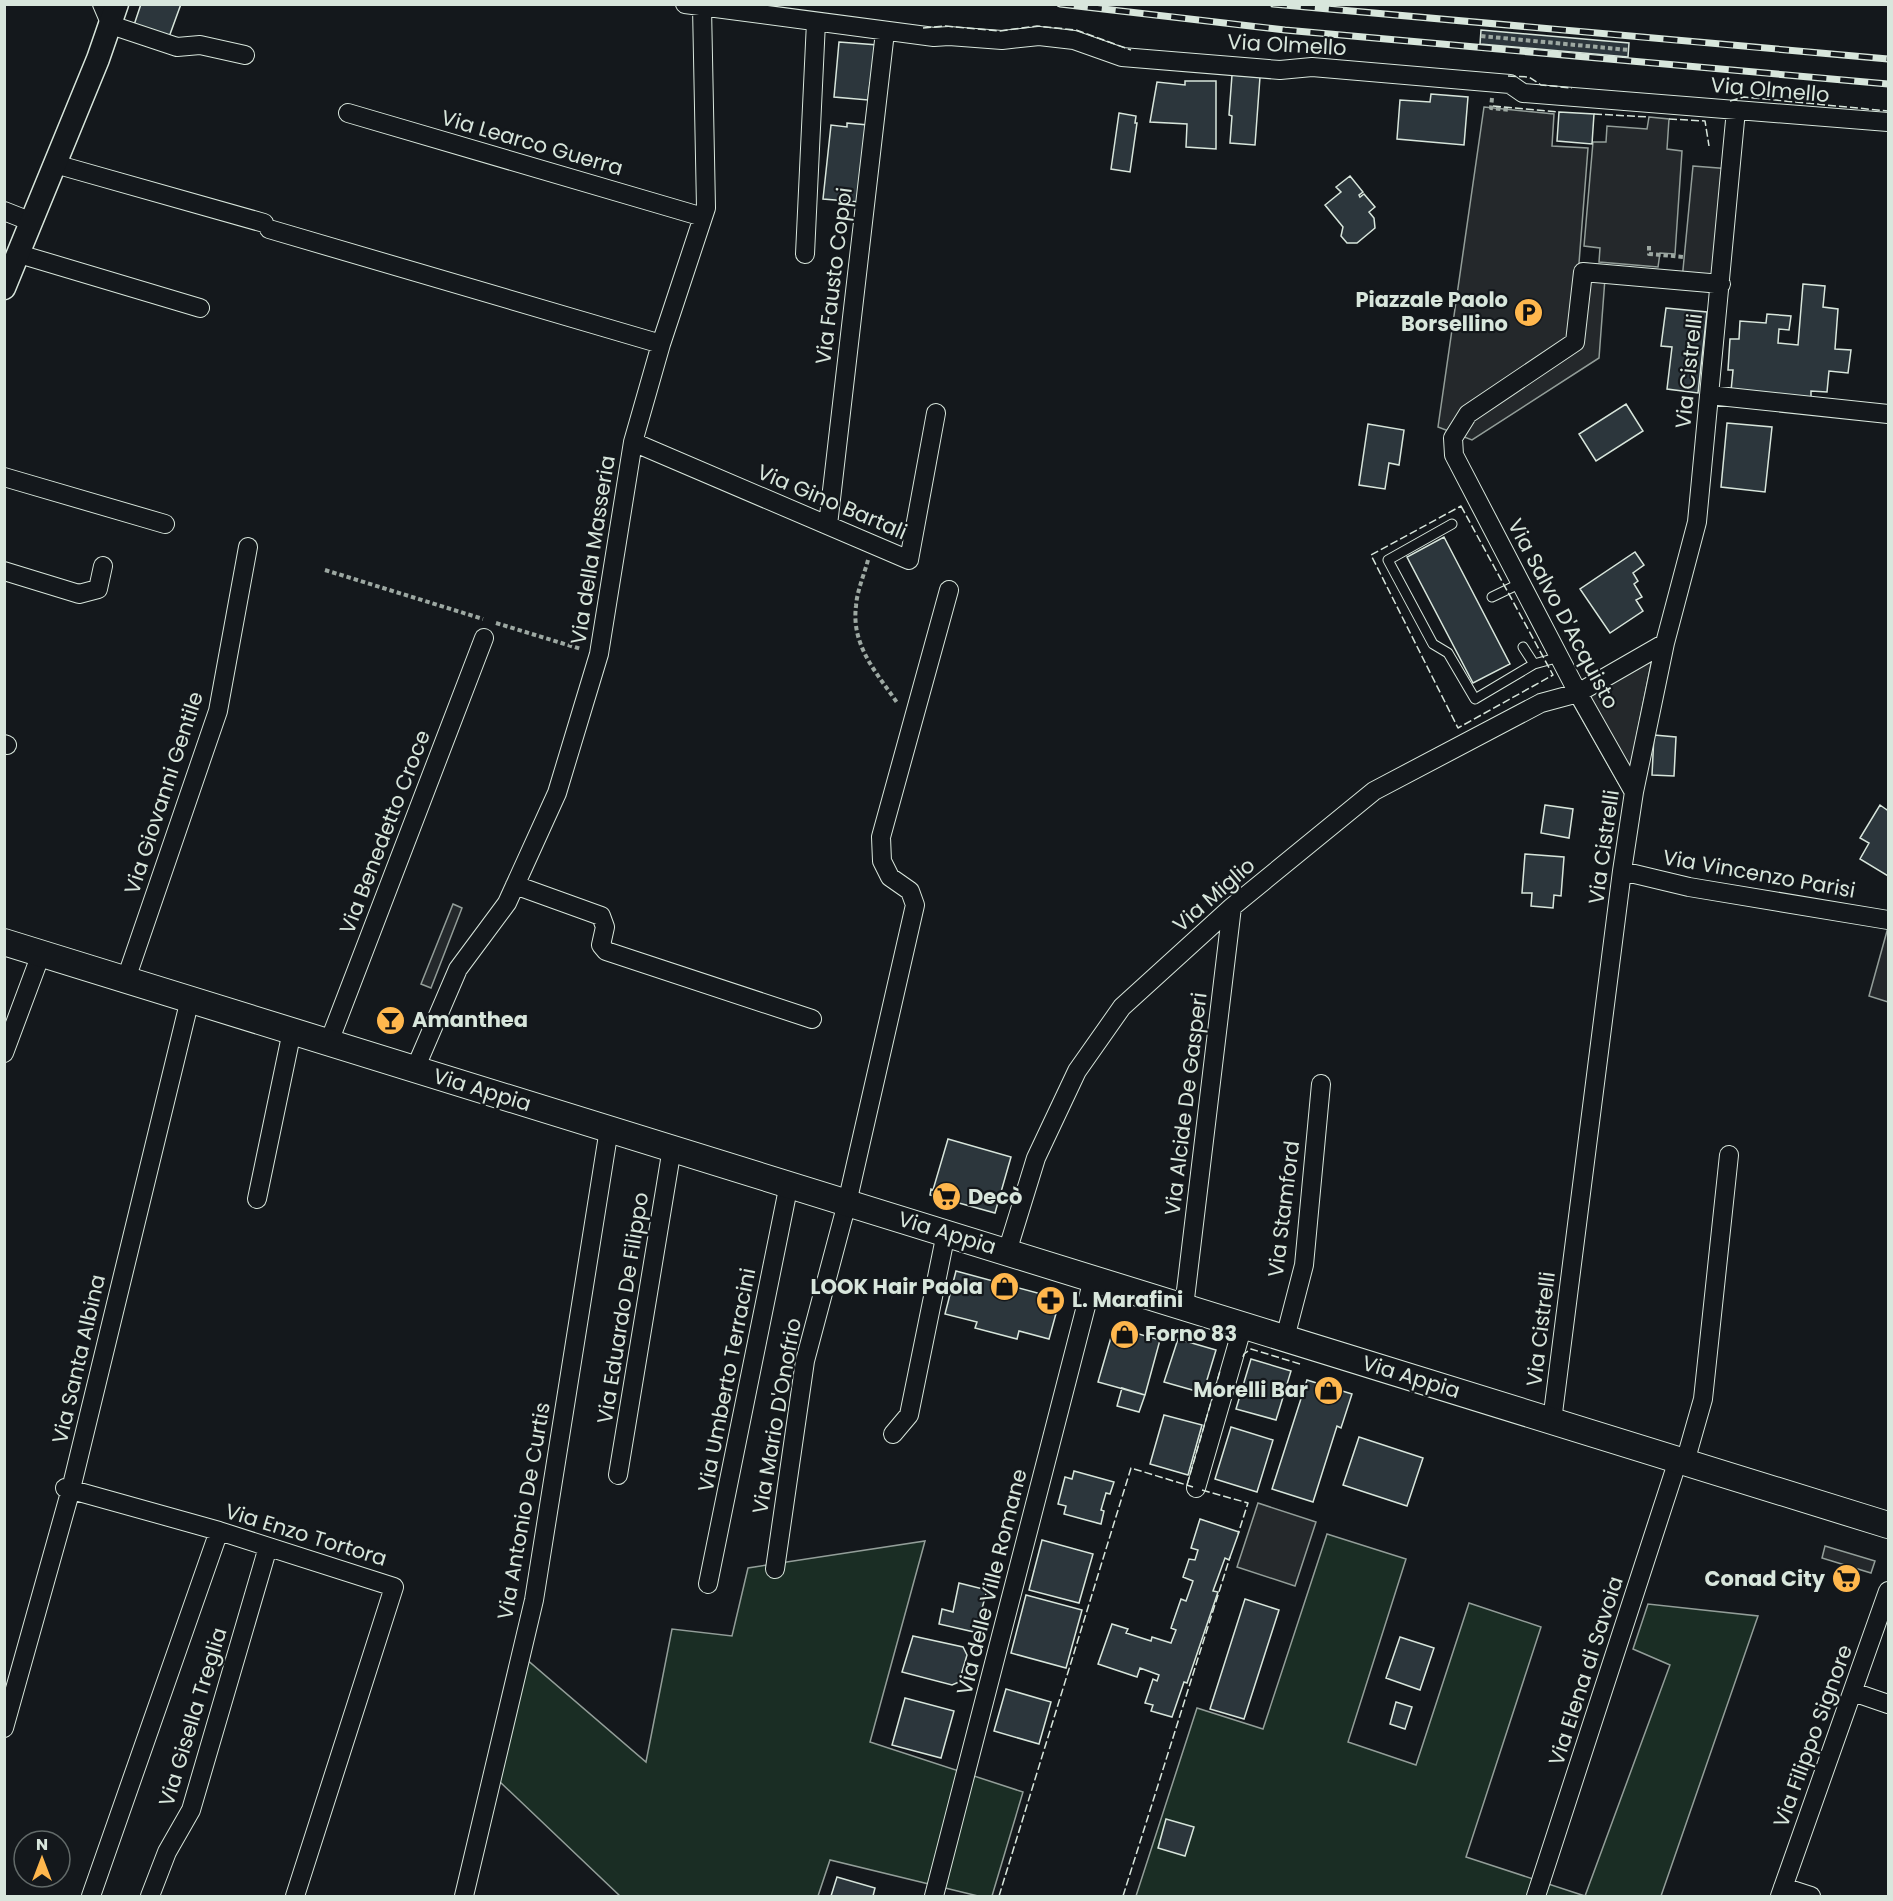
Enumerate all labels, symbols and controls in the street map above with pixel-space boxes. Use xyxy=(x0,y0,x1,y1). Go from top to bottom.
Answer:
street label: Via Olmello xyxy=(1227,27,1347,62)
street label: Via Olmello xyxy=(1709,70,1831,109)
street label: Via Learco Guerra xyxy=(438,103,626,182)
street label: Via Fausto Coppi xyxy=(808,186,859,366)
place label: Piazzale Paolo Borsellino xyxy=(1355,285,1508,338)
parking icon: Piazzale Paolo Borsellino xyxy=(1513,296,1545,328)
street label: Via Cistrelli xyxy=(1668,312,1709,430)
street label: Via della Masseria xyxy=(563,453,622,646)
street label: Via Gino Bartali xyxy=(753,457,912,546)
street label: Via Salvo D'Acquisto xyxy=(1501,514,1626,714)
street label: Via Giovanni Gentile xyxy=(117,688,210,898)
street label: Via Benedetto Croce xyxy=(332,726,437,938)
street label: Via Cistrelli xyxy=(1581,788,1626,906)
street label: Via Vincenzo Parisi xyxy=(1660,842,1858,905)
street label: Via Miglio xyxy=(1166,851,1261,938)
street label: Via Alcide De Gasperi xyxy=(1157,991,1214,1217)
bar icon: Amanthea xyxy=(375,1004,407,1036)
place label: Amanthea xyxy=(412,1005,528,1034)
street label: Via Appia xyxy=(430,1061,535,1118)
street label: Via Stamford xyxy=(1261,1139,1306,1279)
supermarket icon: Decò xyxy=(931,1181,963,1213)
place label: Decò xyxy=(968,1182,1022,1211)
street label: Via Eduardo De Filippo xyxy=(590,1190,655,1426)
street label: Via Appia xyxy=(895,1204,1000,1261)
street label: Via Umberto Terracini xyxy=(691,1265,762,1494)
street label: Via Cistrelli xyxy=(1519,1270,1562,1388)
street label: Via Santa Albina xyxy=(45,1271,112,1446)
shop icon: LOOK Hair Paola xyxy=(988,1271,1020,1303)
place label: LOOK Hair Paola xyxy=(810,1272,983,1301)
pharmacy icon: L. Marafini xyxy=(1035,1284,1067,1316)
place label: L. Marafini xyxy=(1072,1285,1183,1314)
street label: Via Mario D'Onofrio xyxy=(745,1316,808,1516)
shop icon: Forno 83 xyxy=(1108,1318,1140,1350)
place label: Forno 83 xyxy=(1145,1319,1237,1348)
street label: Via Appia xyxy=(1359,1348,1464,1405)
shop icon: Morelli Bar xyxy=(1313,1374,1345,1406)
place label: Morelli Bar xyxy=(1193,1375,1308,1404)
street label: Via Antonio De Curtis xyxy=(490,1400,557,1622)
street label: Via delle Ville Romane xyxy=(949,1466,1034,1698)
street label: Via Enzo Tortora xyxy=(222,1496,391,1573)
supermarket icon: Conad City xyxy=(1830,1563,1862,1595)
place label: Conad City xyxy=(1705,1564,1826,1593)
street label: Via Elena di Savoia xyxy=(1541,1572,1630,1769)
street label: Via Gisella Treglia xyxy=(152,1624,234,1810)
street label: Via Filippo Signore xyxy=(1766,1641,1859,1831)
north arrow xyxy=(12,1829,72,1889)
text: N xyxy=(36,1833,48,1856)

